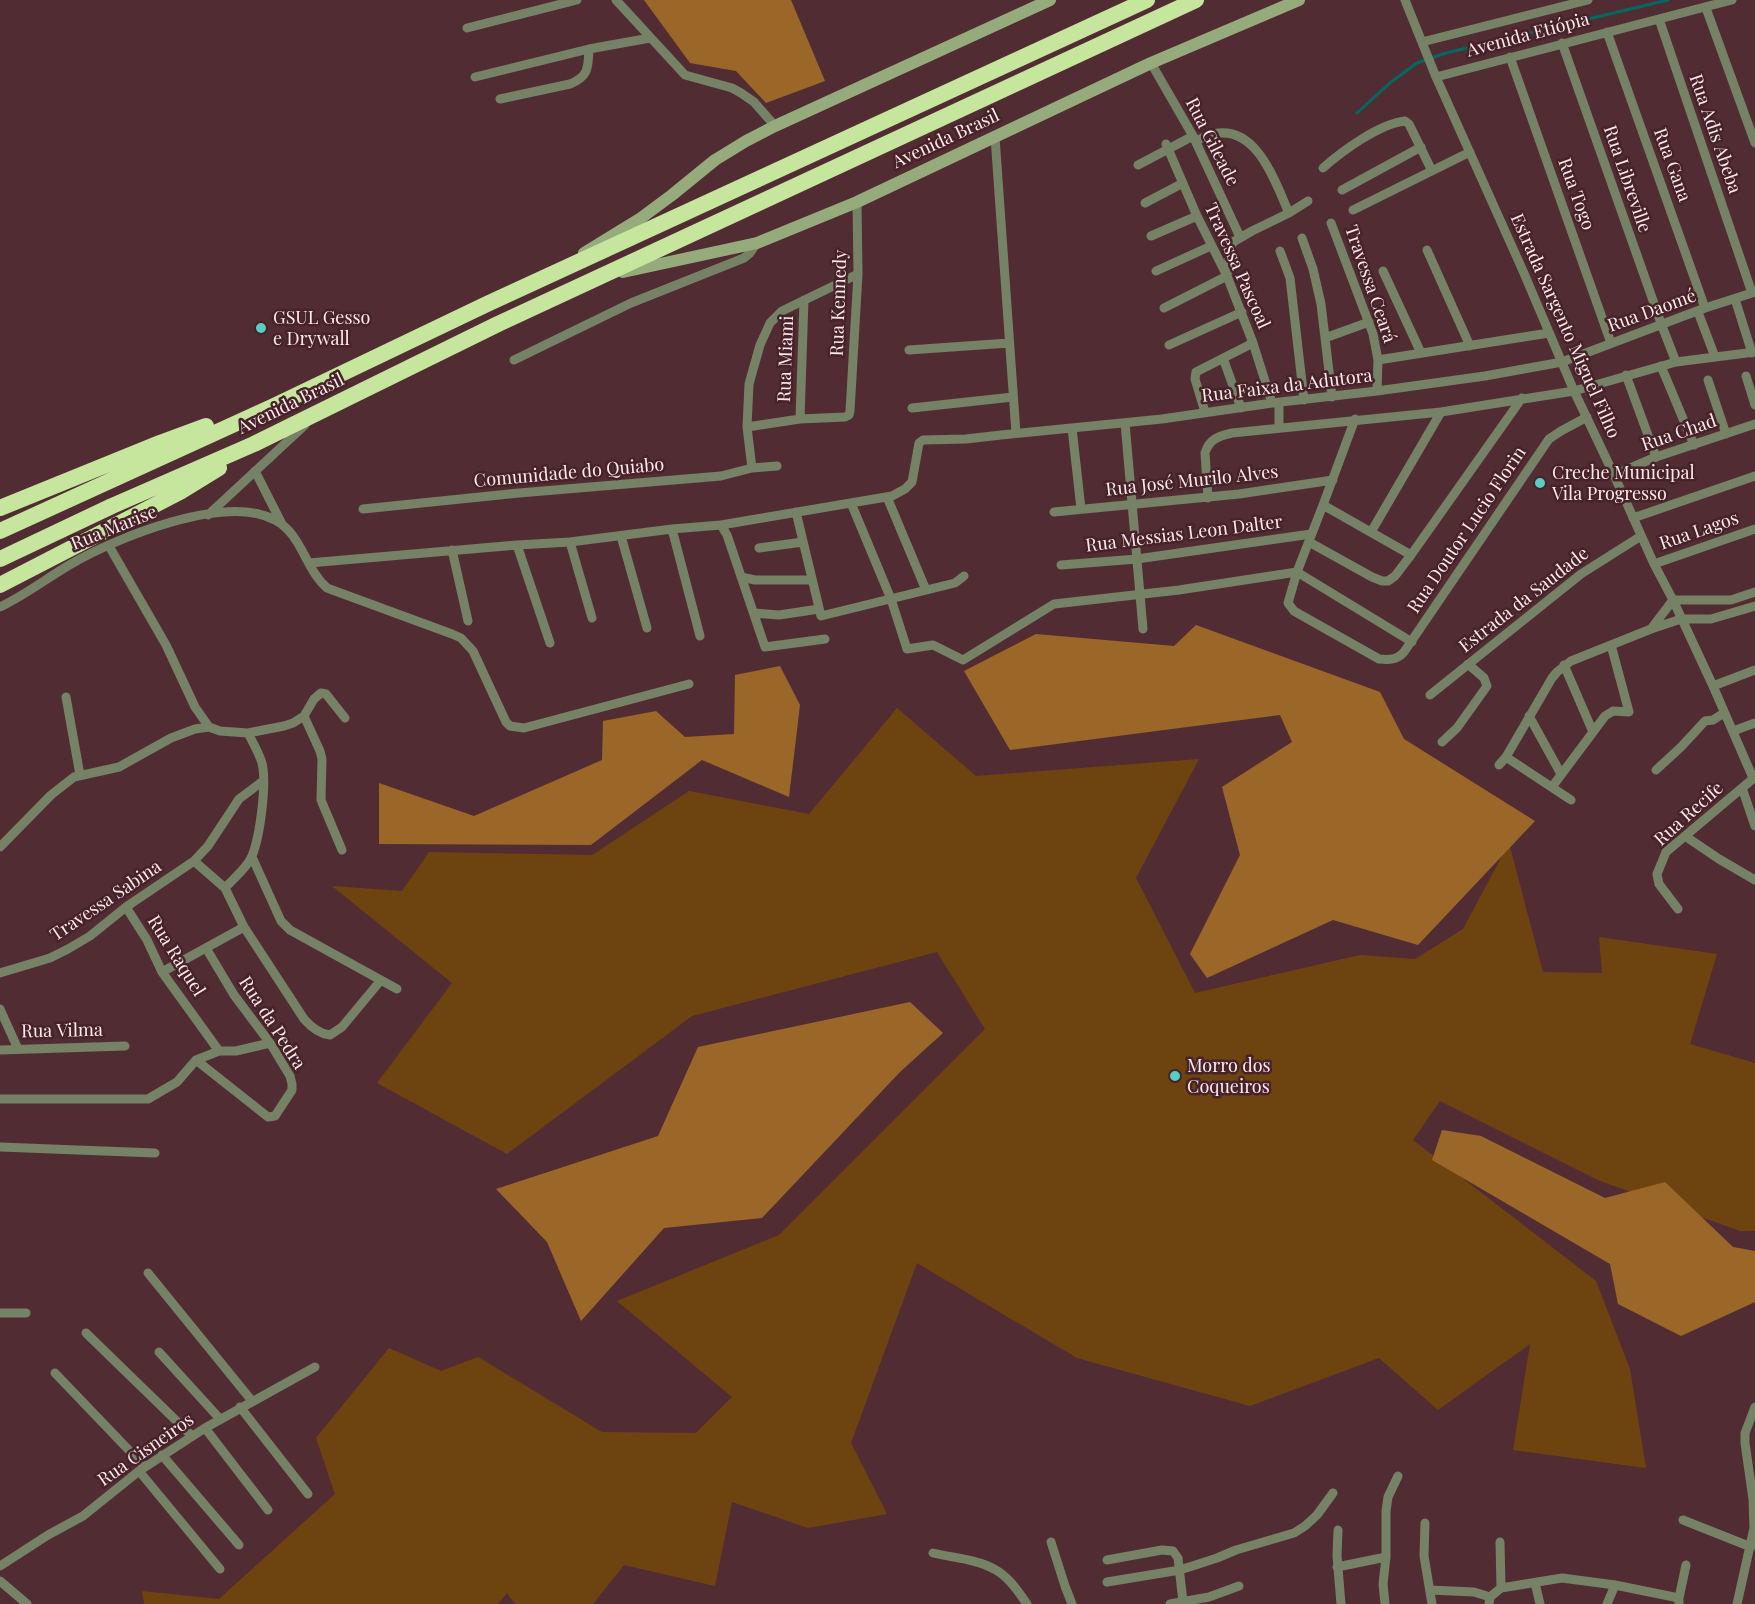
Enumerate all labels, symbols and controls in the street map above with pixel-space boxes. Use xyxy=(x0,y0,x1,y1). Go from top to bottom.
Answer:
street label: Avenida Etiópia xyxy=(1464,8,1592,62)
street label: Rua Adis Abeba xyxy=(1684,71,1746,197)
street label: Rua Gileade xyxy=(1181,94,1243,190)
street label: Avenida Brasil xyxy=(889,105,1003,173)
street label: Rua Libreville xyxy=(1599,123,1655,235)
street label: Rua Gana xyxy=(1649,125,1695,205)
street label: Rua Togo xyxy=(1553,155,1599,233)
street label: Travessa Pascoal xyxy=(1200,200,1274,332)
street label: Estrada Sargento Miguel Filho xyxy=(1506,210,1624,442)
street label: Travessa Ceará xyxy=(1340,222,1400,346)
street label: Rua Kennedy xyxy=(826,249,852,357)
street label: Rua Daomé xyxy=(1605,285,1699,337)
place label: GSUL Gesso e Drywall xyxy=(273,307,370,350)
street label: Rua Miami xyxy=(774,315,798,403)
marker: GSUL Gesso e Drywall xyxy=(254,321,268,335)
street label: Rua Faixa da Adutora xyxy=(1200,365,1374,407)
street label: Avenida Brasil xyxy=(234,369,348,439)
street label: Rua Chad xyxy=(1639,410,1719,456)
street label: Rua Doutor Lucio Florin xyxy=(1403,443,1531,617)
street label: Comunidade do Quiabo xyxy=(473,454,665,492)
street label: Rua José Murilo Alves xyxy=(1105,461,1279,501)
place label: Creche Municipal Vila Progresso xyxy=(1552,462,1695,504)
marker: Creche Municipal Vila Progresso xyxy=(1533,476,1547,490)
street label: Rua Marise xyxy=(68,501,160,555)
street label: Rua Lagos xyxy=(1657,507,1741,555)
street label: Rua Messias Leon Dalter xyxy=(1084,511,1284,557)
street label: Estrada da Saudade xyxy=(1455,543,1593,657)
street label: Rua Recife xyxy=(1650,777,1728,851)
street label: Travessa Sabina xyxy=(46,856,166,946)
street label: Rua Raquel xyxy=(143,912,209,1000)
street label: Rua da Pedra xyxy=(234,973,310,1073)
street label: Rua Vilma xyxy=(21,1019,103,1043)
place label: Morro dos Coqueiros xyxy=(1187,1055,1271,1098)
marker: Morro dos Coqueiros xyxy=(1168,1069,1182,1083)
street label: Rua Cisneiros xyxy=(94,1409,198,1491)

